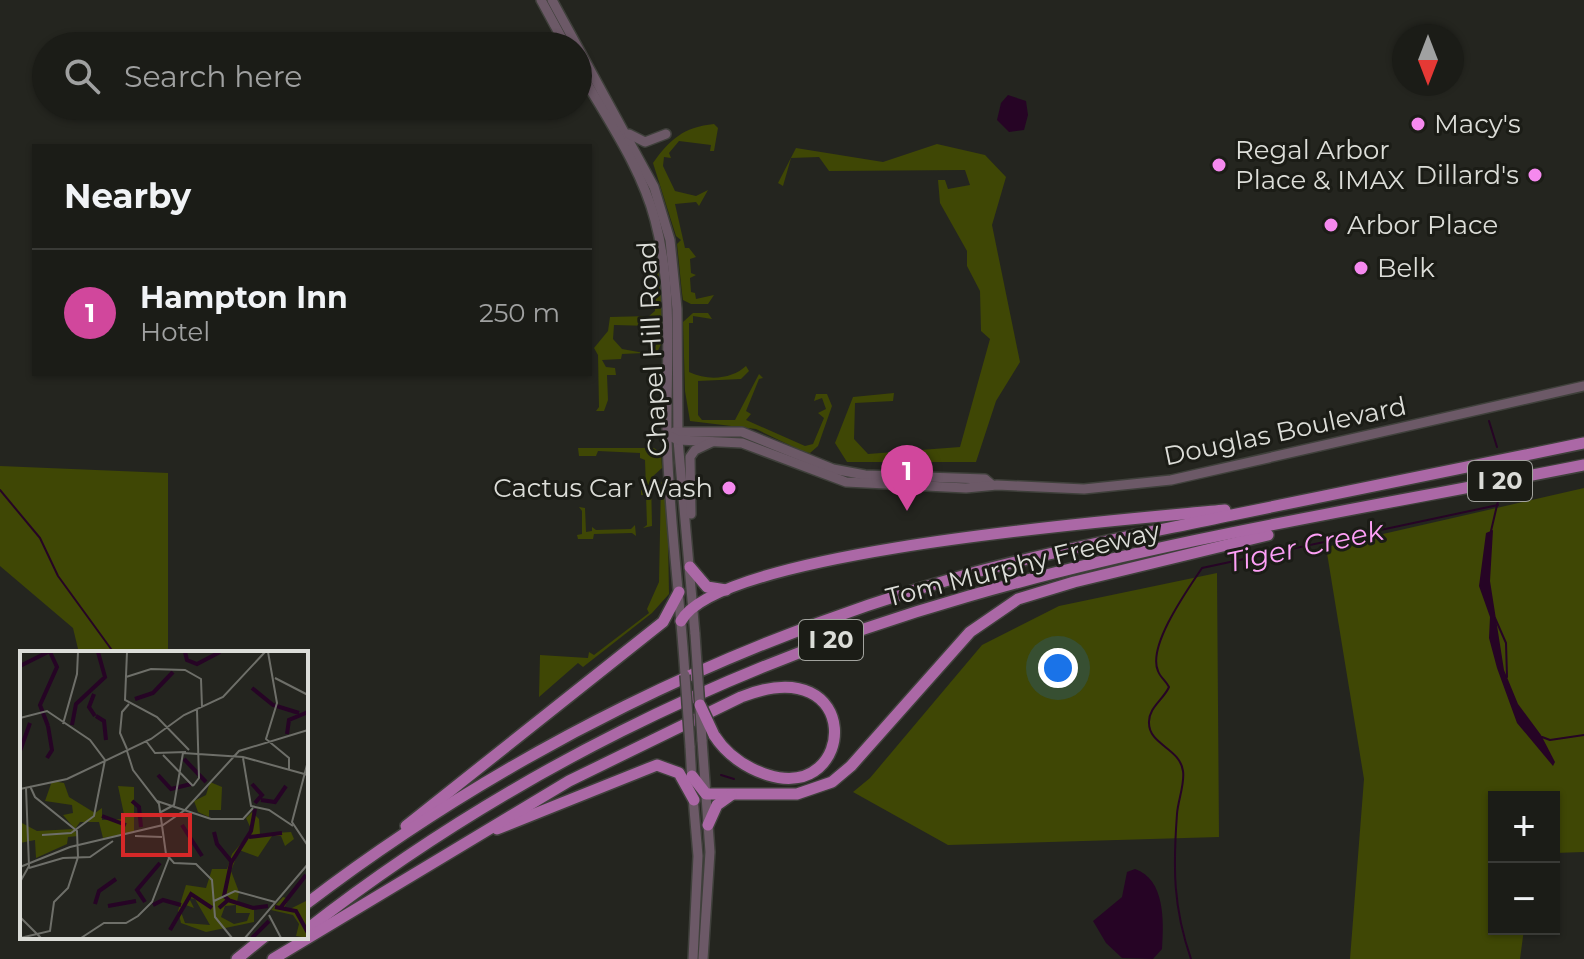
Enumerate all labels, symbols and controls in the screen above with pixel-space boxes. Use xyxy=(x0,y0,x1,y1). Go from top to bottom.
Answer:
north arrow xyxy=(1392,24,1464,96)
search box xyxy=(32,32,592,120)
icon: search xyxy=(60,54,104,98)
text: Search here xyxy=(124,58,302,95)
place label: Macy's xyxy=(1434,108,1521,140)
marker: Macy's xyxy=(1409,115,1427,133)
place label: Regal Arbor Place & IMAX xyxy=(1235,134,1405,196)
marker: Regal Arbor Place & IMAX xyxy=(1210,156,1228,174)
place label: Dillard's xyxy=(1416,159,1519,191)
marker: Dillard's xyxy=(1526,166,1544,184)
text: Nearby xyxy=(64,175,191,217)
place label: Arbor Place xyxy=(1347,209,1498,241)
marker: Arbor Place xyxy=(1322,216,1340,234)
street label: Chapel Hill Road xyxy=(630,241,674,457)
place label: Belk xyxy=(1377,252,1435,284)
marker: Belk xyxy=(1352,259,1370,277)
text: Hampton Inn xyxy=(140,279,348,316)
text: 1 xyxy=(85,297,95,329)
text: 250 m xyxy=(479,297,560,329)
text: Hotel xyxy=(140,316,210,348)
street label: Douglas Boulevard xyxy=(1161,390,1409,472)
pin: 1 xyxy=(881,445,933,511)
road number: I 20 xyxy=(1468,461,1532,501)
place label: Cactus Car Wash xyxy=(493,472,713,504)
marker: Cactus Car Wash xyxy=(720,479,738,497)
water label: Tiger Creek xyxy=(1223,512,1388,579)
street label: Tom Murphy Freeway xyxy=(883,514,1164,614)
road number: I 20 xyxy=(799,620,863,660)
your location xyxy=(1038,648,1078,688)
inset map xyxy=(20,651,308,939)
map controls xyxy=(1488,791,1560,935)
button: + xyxy=(1488,791,1560,863)
button: − xyxy=(1488,863,1560,935)

